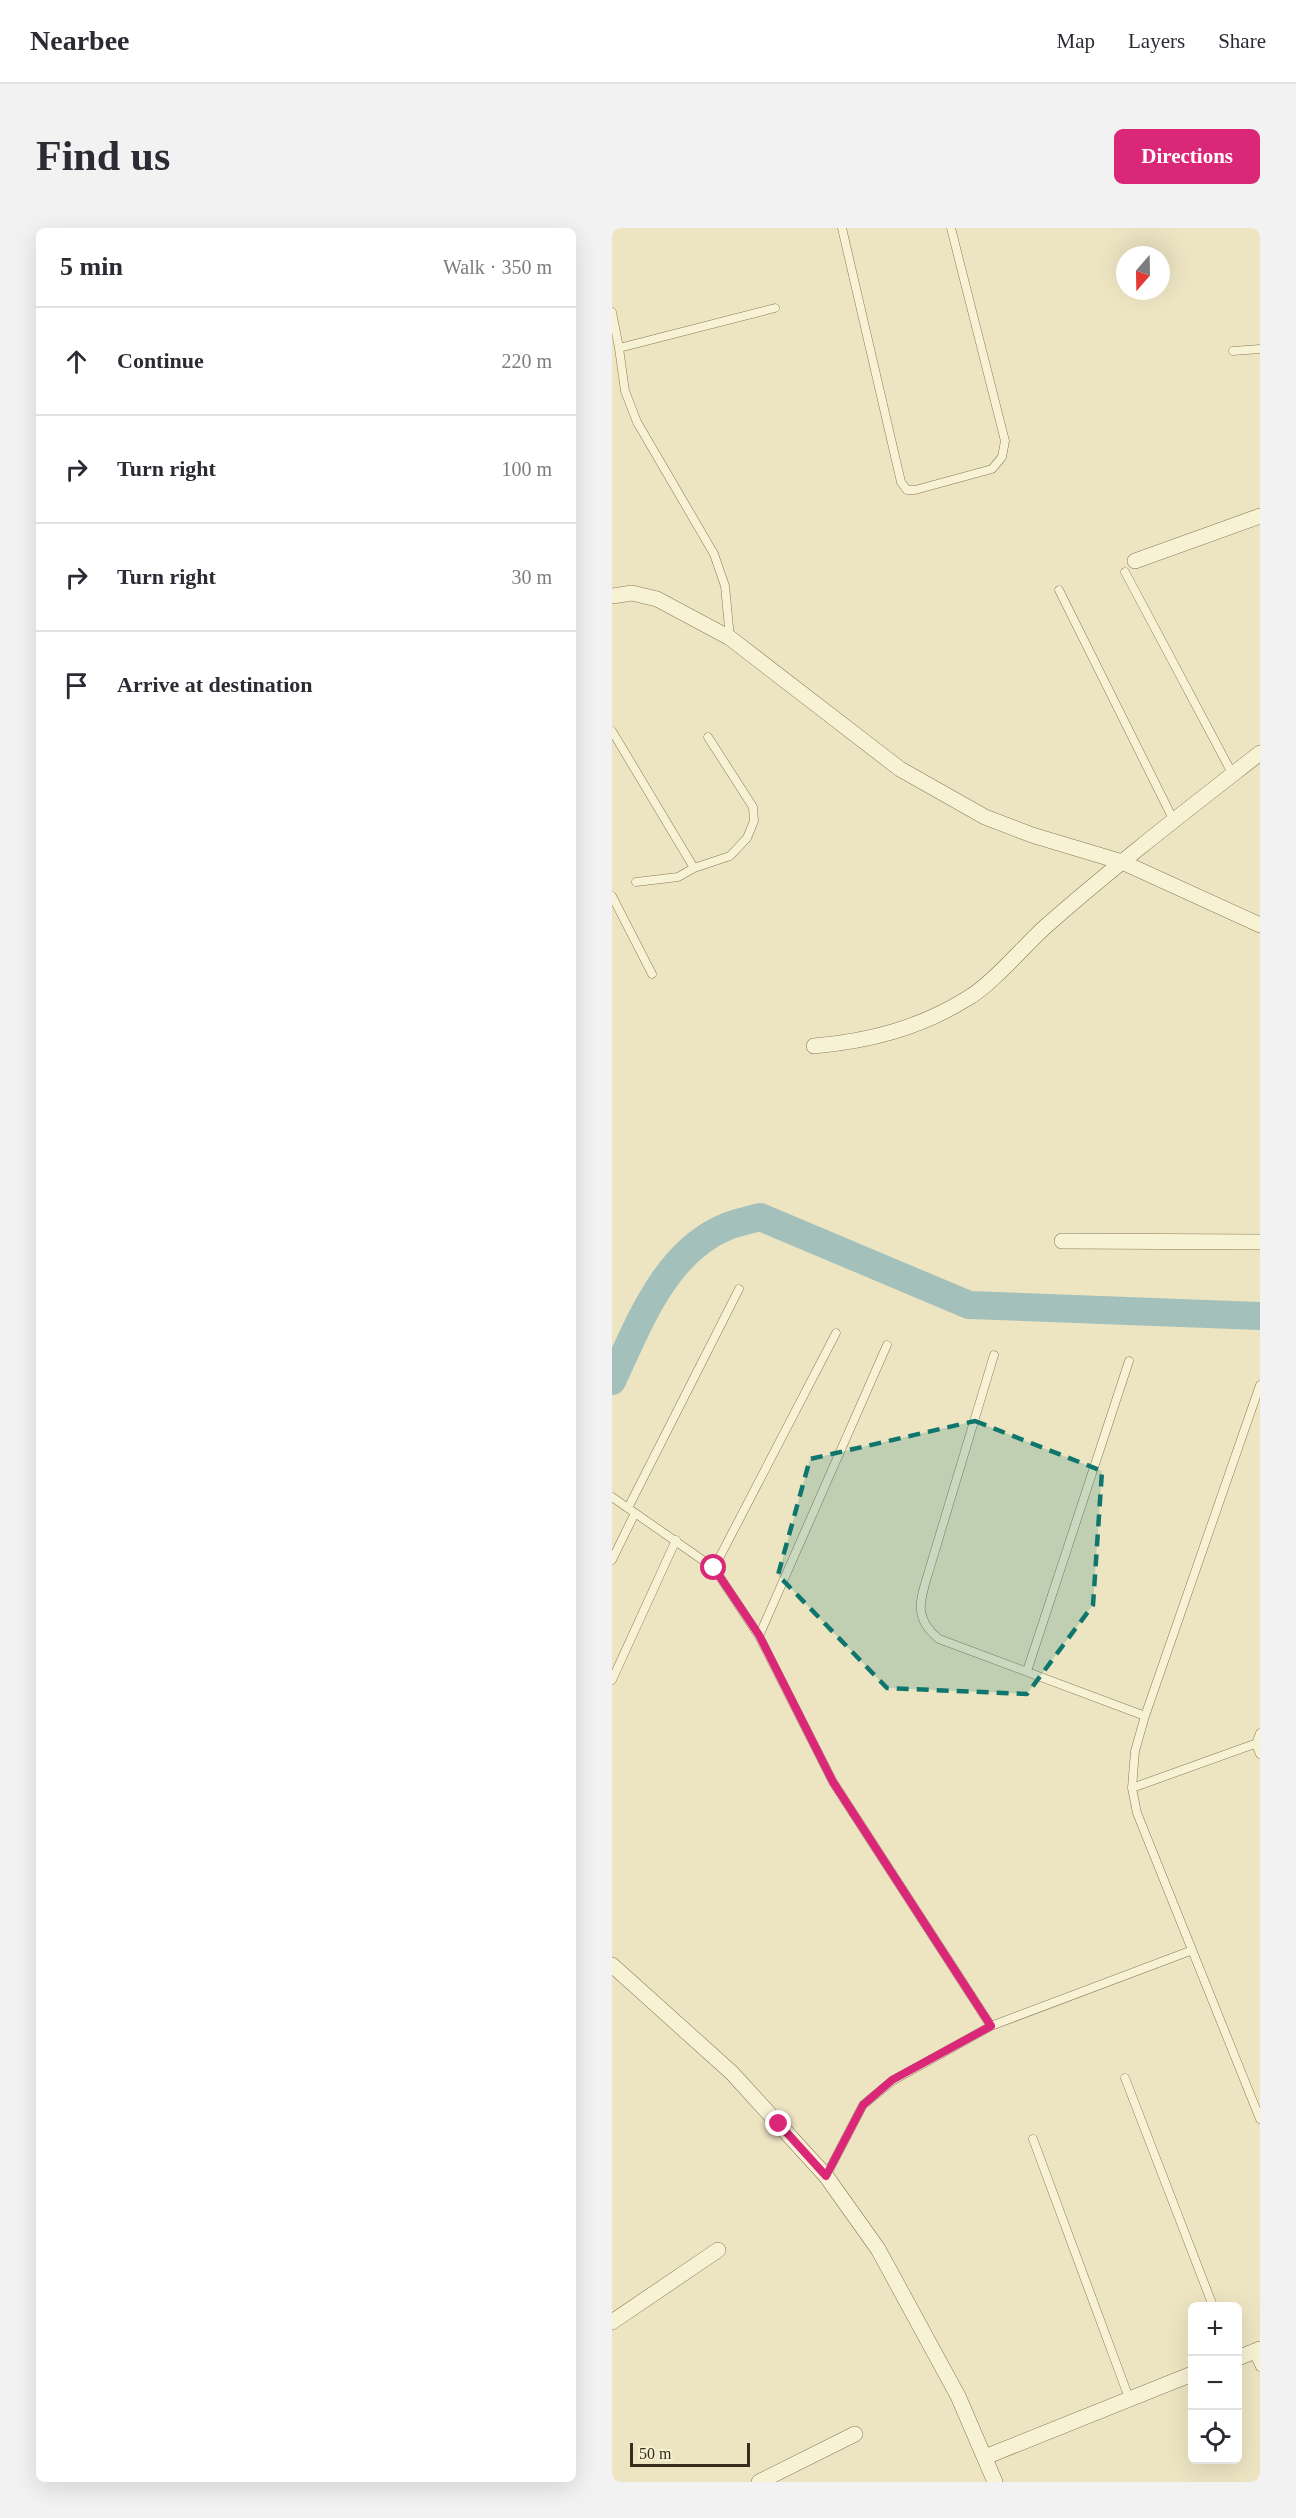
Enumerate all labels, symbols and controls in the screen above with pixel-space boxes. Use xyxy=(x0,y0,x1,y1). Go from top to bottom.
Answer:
text: Nearbee xyxy=(30,25,130,56)
text: Map xyxy=(1057,29,1095,53)
text: Layers xyxy=(1128,29,1185,53)
text: Share xyxy=(1218,29,1266,53)
button: Directions xyxy=(1114,129,1260,184)
text: Find us xyxy=(36,133,170,179)
north arrow xyxy=(1116,246,1170,300)
text: 5 min xyxy=(60,252,123,281)
text: Walk · 350 m xyxy=(443,256,552,278)
icon: ahead xyxy=(60,345,93,378)
text: Continue xyxy=(117,348,204,373)
text: 220 m xyxy=(501,350,552,372)
icon: right xyxy=(60,453,93,486)
text: Turn right xyxy=(117,456,216,481)
text: 100 m xyxy=(501,458,552,480)
icon: right xyxy=(60,561,93,594)
text: Turn right xyxy=(117,564,216,589)
text: 30 m xyxy=(511,566,552,588)
icon: arrive xyxy=(60,669,93,702)
text: Arrive at destination xyxy=(117,672,313,697)
route start xyxy=(700,1554,726,1580)
route end xyxy=(765,2110,791,2136)
map controls xyxy=(1188,2302,1242,2464)
button: + xyxy=(1188,2302,1242,2356)
button: − xyxy=(1188,2356,1242,2410)
button: locate xyxy=(1188,2410,1242,2464)
scale bar xyxy=(630,2440,750,2468)
text: 50 m xyxy=(639,2445,671,2462)

